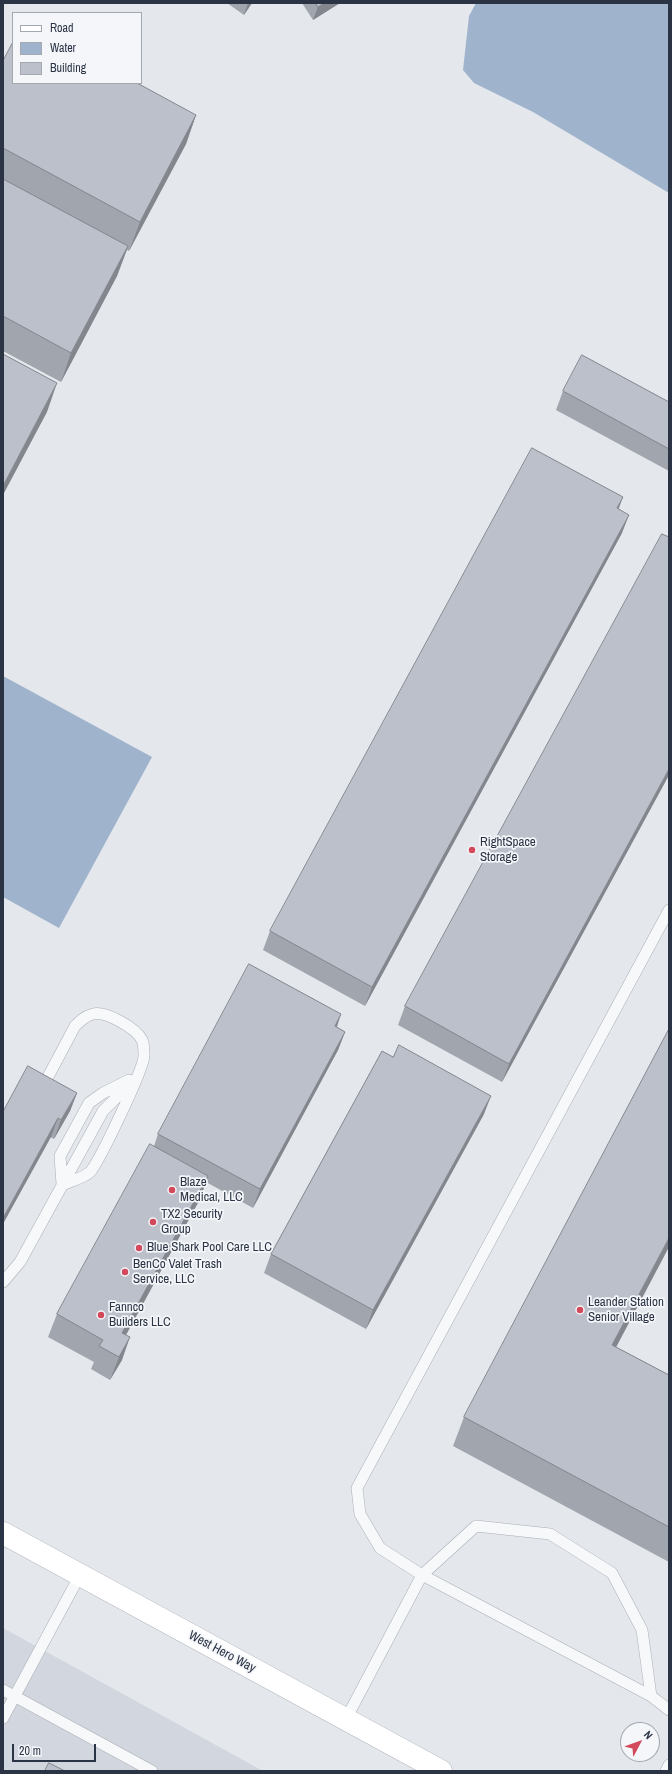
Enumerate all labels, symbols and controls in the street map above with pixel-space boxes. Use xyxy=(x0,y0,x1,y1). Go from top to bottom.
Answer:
legend xyxy=(12,12,142,84)
text: Road xyxy=(50,20,74,36)
text: Water xyxy=(50,40,76,56)
text: Building xyxy=(50,60,86,76)
place label: RightSpace Storage xyxy=(480,835,536,866)
marker: RightSpace Storage xyxy=(467,845,477,855)
place label: Blaze Medical, LLC xyxy=(180,1175,243,1206)
marker: Blaze Medical, LLC xyxy=(167,1185,177,1195)
place label: TX2 Security Group xyxy=(161,1207,223,1238)
marker: TX2 Security Group xyxy=(148,1217,158,1227)
place label: Blue Shark Pool Care LLC xyxy=(147,1240,272,1256)
marker: Blue Shark Pool Care LLC xyxy=(134,1243,144,1253)
place label: BenCo Valet Trash Service, LLC xyxy=(133,1257,222,1288)
marker: BenCo Valet Trash Service, LLC xyxy=(120,1267,130,1277)
place label: Leander Station Senior Village xyxy=(588,1295,664,1326)
place label: Fannco Builders LLC xyxy=(109,1300,171,1331)
marker: Leander Station Senior Village xyxy=(575,1305,585,1315)
marker: Fannco Builders LLC xyxy=(96,1310,106,1320)
street label: West Hero Way xyxy=(186,1628,258,1676)
north arrow xyxy=(620,1722,660,1762)
text: N xyxy=(641,1728,656,1742)
scale bar xyxy=(14,1736,98,1762)
text: 20 m xyxy=(19,1743,41,1759)

